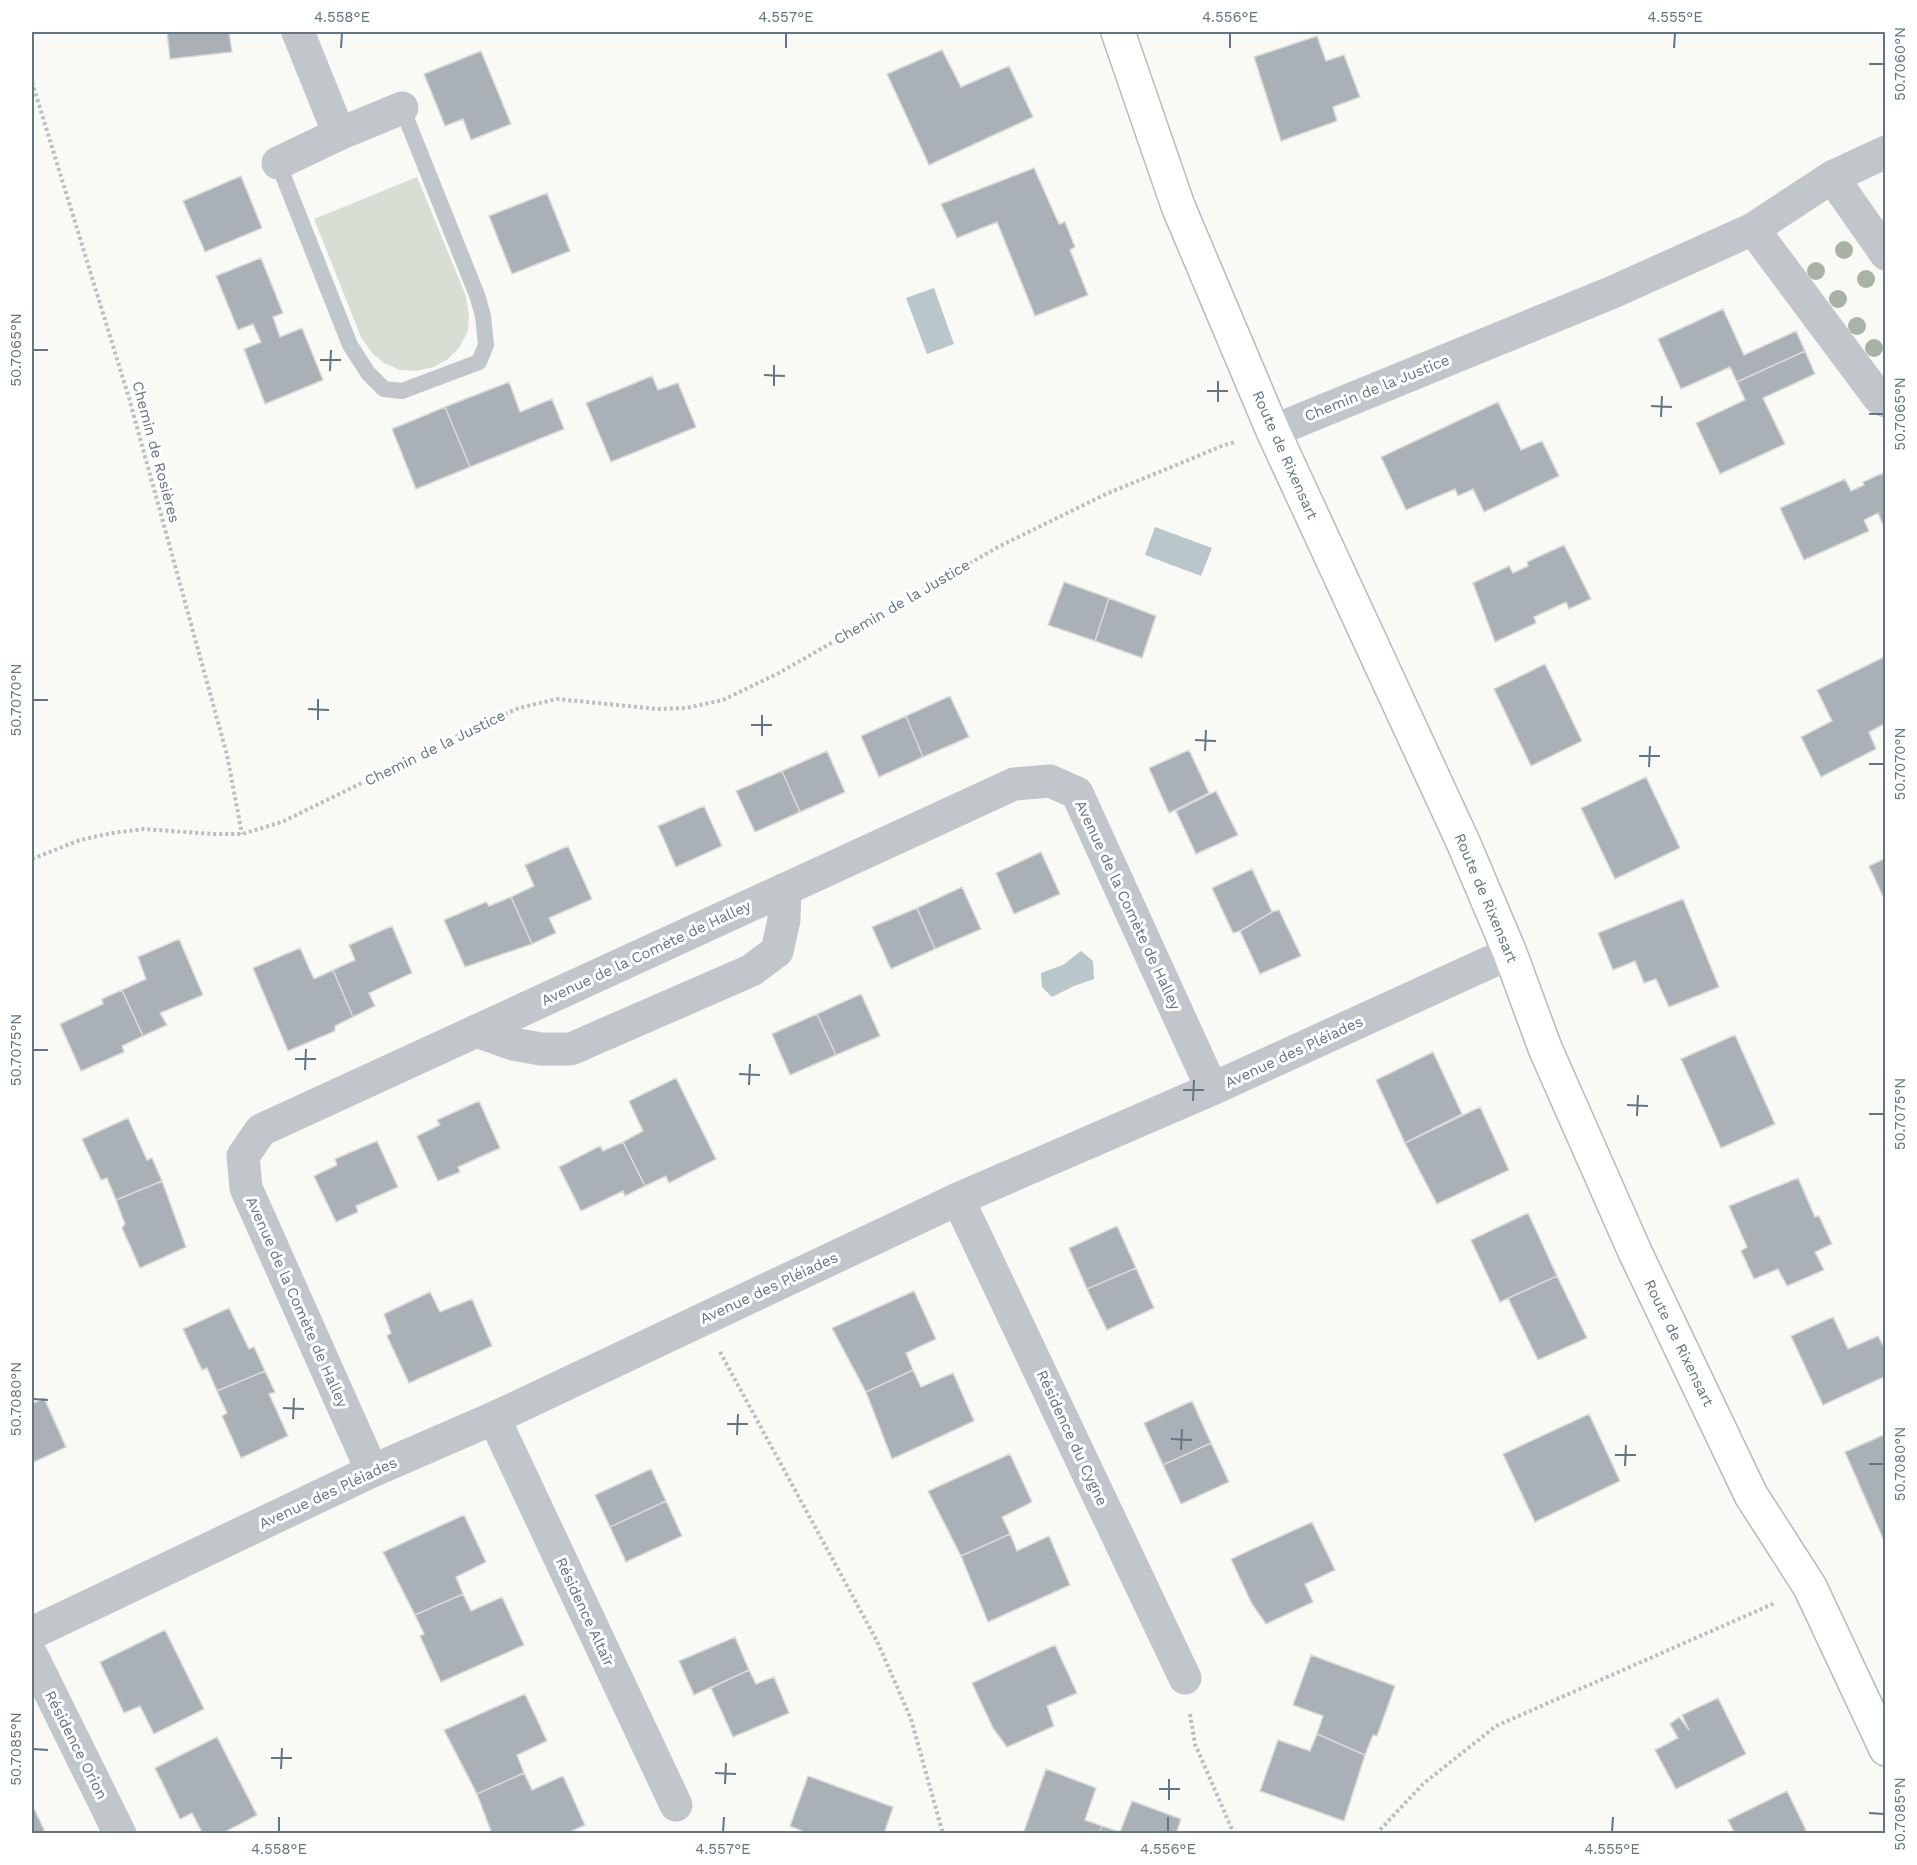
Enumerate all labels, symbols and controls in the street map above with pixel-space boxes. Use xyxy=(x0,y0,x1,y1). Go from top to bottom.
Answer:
text: 4.558°E xyxy=(314,8,370,26)
text: 4.557°E xyxy=(758,8,814,26)
text: 4.556°E xyxy=(1202,8,1258,26)
text: 4.555°E xyxy=(1647,8,1703,26)
text: 50.7060°N xyxy=(1891,27,1909,101)
text: 50.7065°N xyxy=(7,313,25,387)
street label: Chemin de la Justice xyxy=(1302,351,1452,425)
text: 50.7065°N xyxy=(1891,377,1909,451)
street label: Chemin de Rosières xyxy=(128,379,184,525)
street label: Route de Rixensart xyxy=(1248,388,1322,523)
street label: Chemin de la Justice xyxy=(831,556,973,648)
text: 50.7070°N xyxy=(7,664,25,736)
street label: Chemin de la Justice xyxy=(362,706,508,790)
text: 50.7070°N xyxy=(1891,728,1909,800)
street label: Avenue de la Comète de Halley xyxy=(1071,797,1185,1013)
street label: Route de Rixensart xyxy=(1451,830,1522,966)
street label: Avenue de la Comète de Halley xyxy=(538,896,754,1010)
street label: Avenue des Pléiades xyxy=(1222,1012,1366,1092)
text: 50.7075°N xyxy=(7,1014,25,1086)
text: 50.7075°N xyxy=(1891,1078,1909,1150)
street label: Avenue de la Comète de Halley xyxy=(242,1194,352,1411)
street label: Avenue des Pléiades xyxy=(697,1248,841,1328)
street label: Route de Rixensart xyxy=(1640,1277,1718,1410)
text: 50.7080°N xyxy=(7,1362,25,1436)
street label: Résidence du Cygne xyxy=(1033,1367,1111,1509)
text: 50.7080°N xyxy=(1891,1427,1909,1501)
street label: Avenue des Pléiades xyxy=(256,1453,400,1533)
street label: Résidence Altaïr xyxy=(552,1555,618,1669)
street label: Résidence Orion xyxy=(41,1688,111,1802)
text: 50.7085°N xyxy=(7,1712,25,1786)
text: 50.7085°N xyxy=(1891,1777,1909,1851)
text: 4.558°E xyxy=(251,1840,307,1858)
text: 4.557°E xyxy=(695,1840,751,1858)
text: 4.556°E xyxy=(1140,1840,1196,1858)
text: 4.555°E xyxy=(1584,1840,1640,1858)

